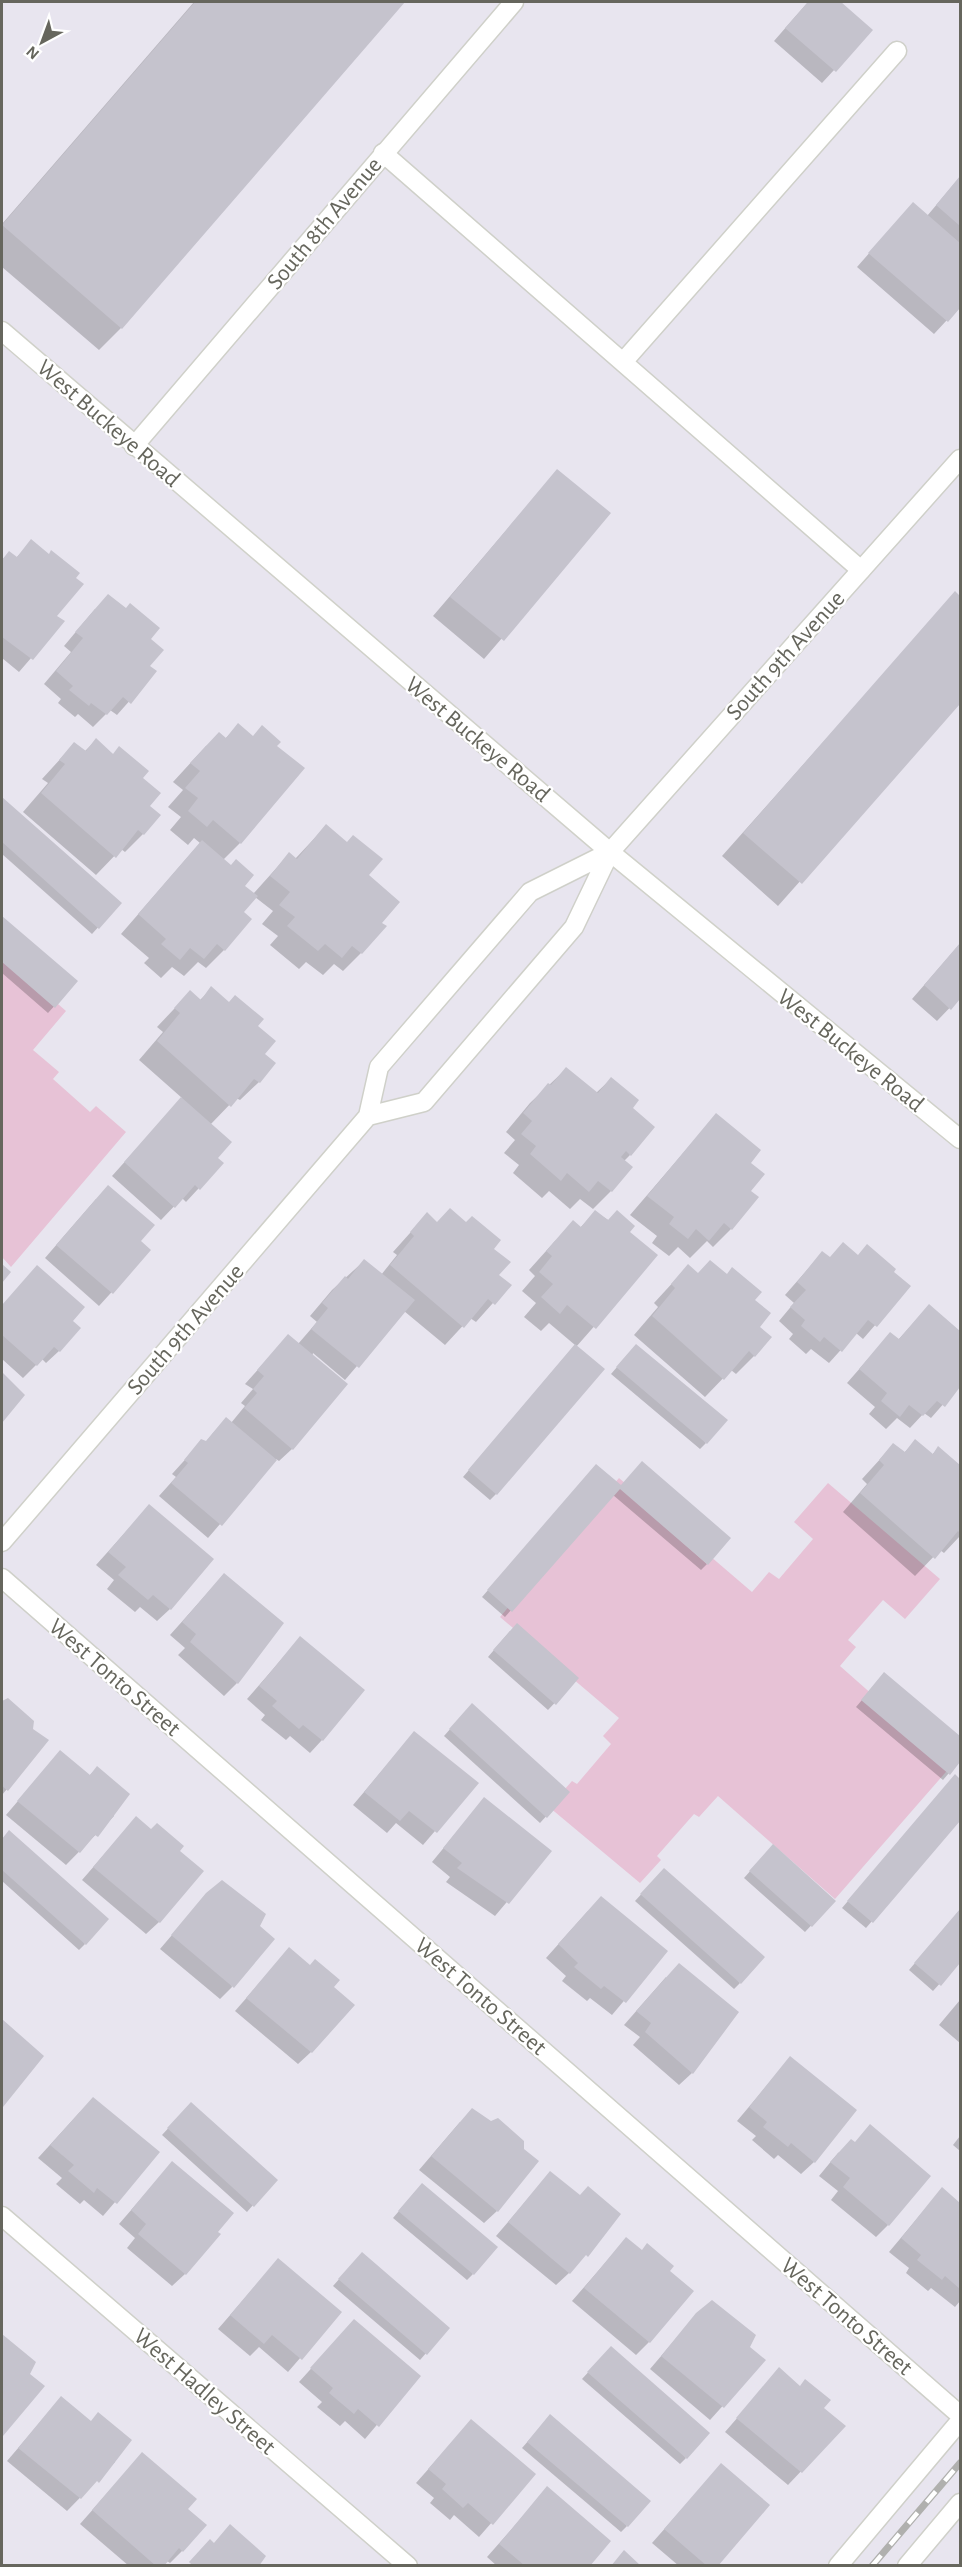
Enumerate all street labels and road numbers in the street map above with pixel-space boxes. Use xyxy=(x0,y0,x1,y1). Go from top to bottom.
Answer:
street label: South 8th Avenue xyxy=(263,153,387,294)
street label: West Buckeye Road xyxy=(32,355,184,492)
street label: South 9th Avenue xyxy=(722,587,850,725)
street label: West Buckeye Road xyxy=(400,673,554,807)
street label: West Buckeye Road xyxy=(773,985,928,1117)
street label: South 9th Avenue xyxy=(123,1260,249,1400)
street label: West Tonto Street xyxy=(44,1614,185,1741)
street label: West Tonto Street xyxy=(410,1933,551,2060)
street label: West Tonto Street xyxy=(776,2253,917,2380)
street label: West Hadley Street xyxy=(129,2324,280,2460)

